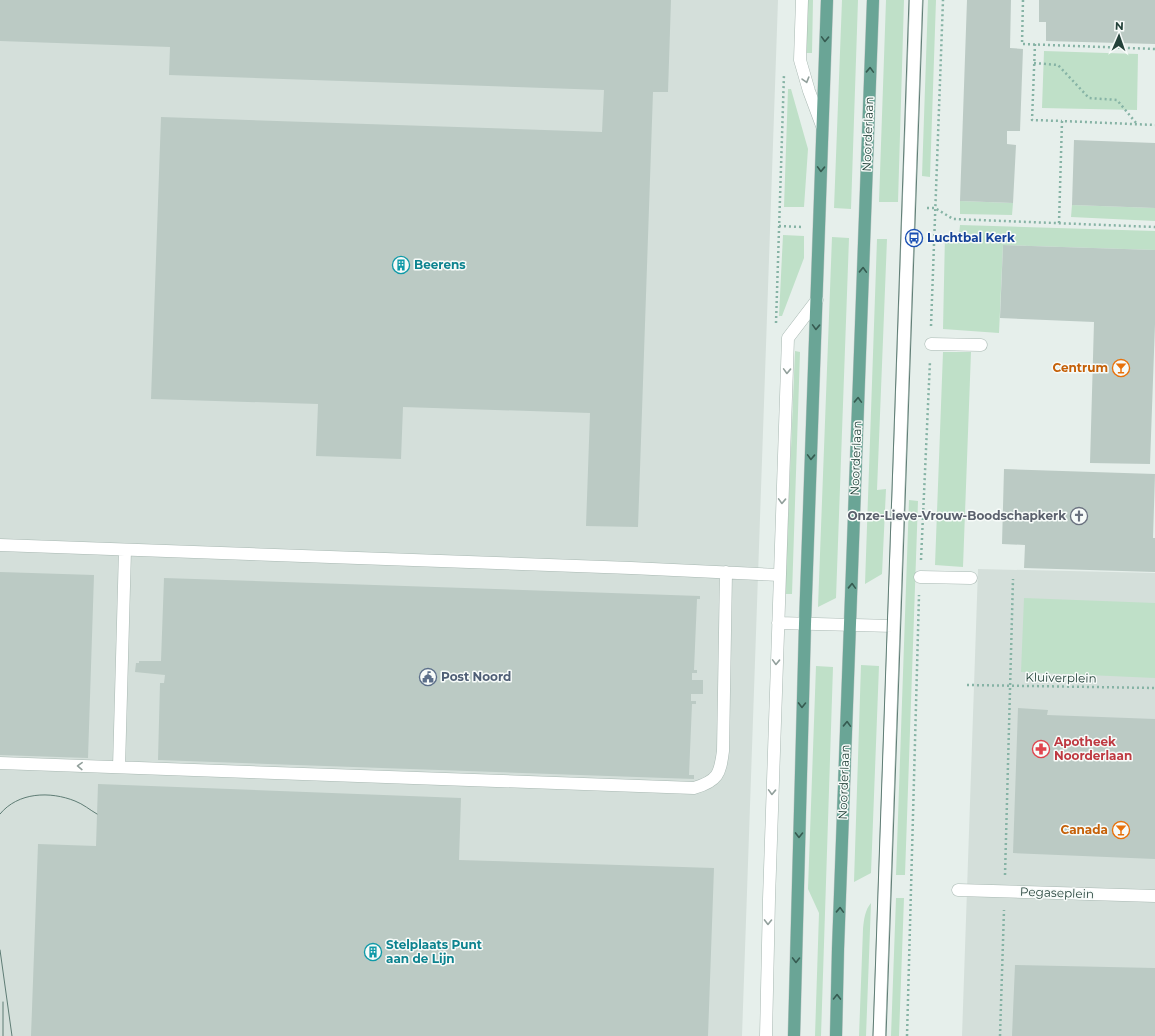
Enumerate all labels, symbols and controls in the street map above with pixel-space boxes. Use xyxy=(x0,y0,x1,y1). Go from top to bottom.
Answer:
north arrow xyxy=(1099,16,1139,56)
text: N xyxy=(1115,19,1124,33)
one-way arrow xyxy=(821,36,830,42)
one-way arrow xyxy=(866,67,874,73)
one-way arrow xyxy=(801,76,810,83)
street label: Noorderlaan xyxy=(859,96,876,172)
one-way arrow xyxy=(816,166,825,172)
bus stop icon: Luchtbal Kerk xyxy=(904,228,924,248)
place label: Luchtbal Kerk xyxy=(927,230,1015,245)
building icon: Beerens xyxy=(391,255,411,275)
place label: Beerens xyxy=(414,257,466,272)
one-way arrow xyxy=(859,267,868,273)
one-way arrow xyxy=(811,324,820,330)
bar icon: Centrum xyxy=(1111,358,1131,378)
place label: Centrum xyxy=(1052,360,1108,375)
one-way arrow xyxy=(782,368,791,374)
one-way arrow xyxy=(854,397,863,403)
street label: Noorderlaan xyxy=(847,420,864,496)
one-way arrow xyxy=(807,454,815,460)
one-way arrow xyxy=(778,498,786,504)
church icon: Onze-Lieve-Vrouw-Boodschapkerk xyxy=(1069,506,1089,526)
place label: Onze-Lieve-Vrouw-Boodschapkerk xyxy=(847,508,1066,523)
one-way arrow xyxy=(847,583,856,589)
one-way arrow xyxy=(772,659,781,665)
public building icon: Post Noord xyxy=(418,667,438,687)
place label: Post Noord xyxy=(441,669,511,684)
street label: Kluiverplein xyxy=(1025,669,1097,686)
one-way arrow xyxy=(798,702,807,708)
one-way arrow xyxy=(842,721,851,727)
place label: Apotheek Noorderlaan xyxy=(1053,734,1132,763)
pharmacy icon: Apotheek Noorderlaan xyxy=(1031,739,1051,759)
street label: Noorderlaan xyxy=(835,744,852,820)
one-way arrow xyxy=(77,762,83,770)
one-way arrow xyxy=(768,789,776,795)
bar icon: Canada xyxy=(1111,820,1131,840)
place label: Canada xyxy=(1060,822,1108,837)
one-way arrow xyxy=(795,832,803,838)
street label: Pegaseplein xyxy=(1020,884,1094,901)
one-way arrow xyxy=(835,907,844,913)
one-way arrow xyxy=(764,919,772,925)
place label: Stelplaats Punt aan de Lijn xyxy=(386,937,483,966)
building icon: Stelplaats Punt aan de Lijn xyxy=(363,942,383,962)
one-way arrow xyxy=(792,957,800,963)
one-way arrow xyxy=(833,994,841,1000)

